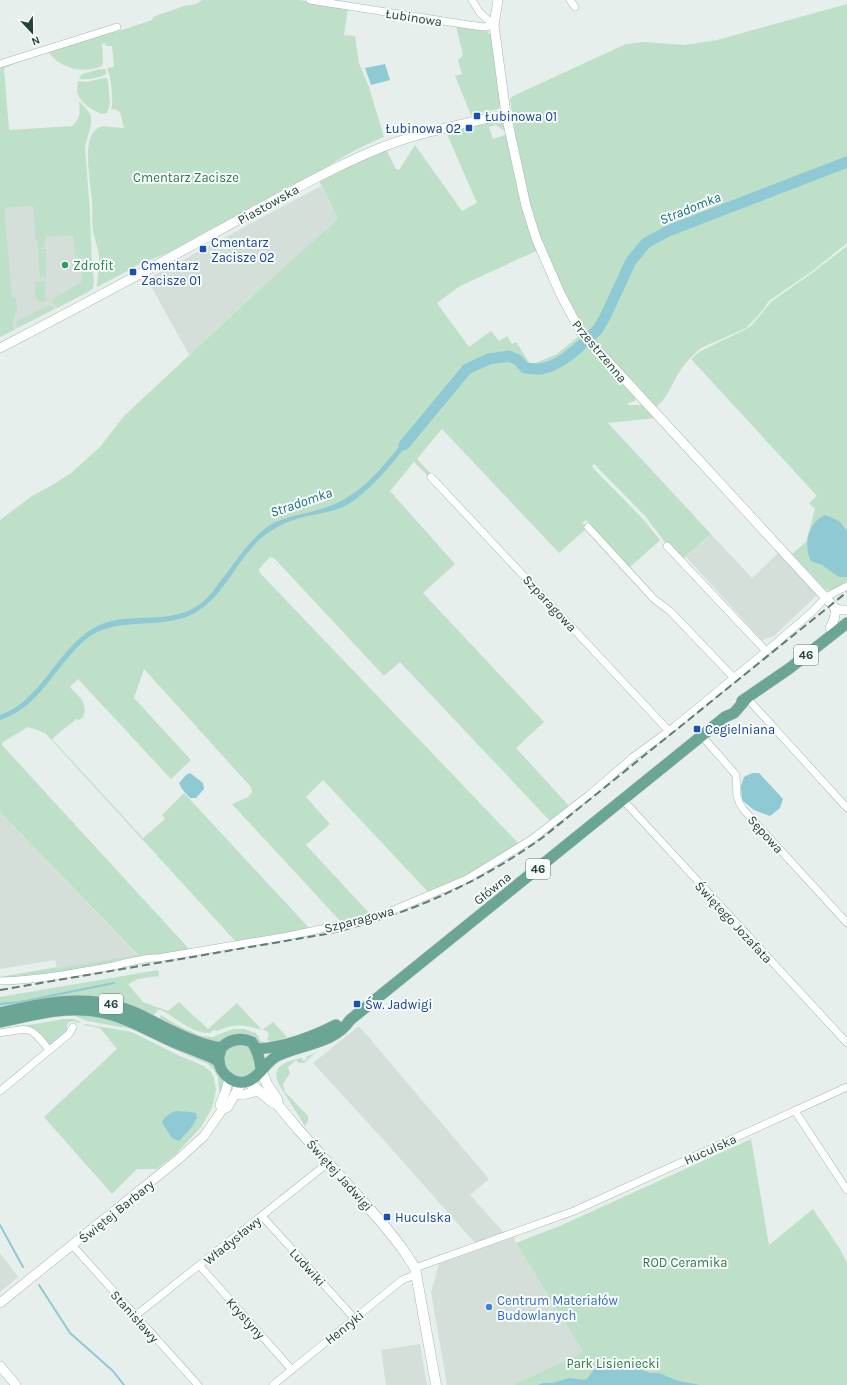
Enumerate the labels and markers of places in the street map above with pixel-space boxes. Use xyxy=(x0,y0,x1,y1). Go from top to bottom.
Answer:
place label: Łubinowa 01 xyxy=(485,109,557,124)
marker: Łubinowa 01 xyxy=(472,111,482,121)
place label: Łubinowa 02 xyxy=(386,121,461,136)
marker: Łubinowa 02 xyxy=(464,123,474,133)
place label: Cmentarz Zacisze 02 xyxy=(211,235,274,265)
marker: Cmentarz Zacisze 02 xyxy=(198,244,208,254)
place label: Zdrofit xyxy=(73,258,114,273)
place label: Cmentarz Zacisze 01 xyxy=(141,258,201,288)
marker: Zdrofit xyxy=(60,260,70,270)
marker: Cmentarz Zacisze 01 xyxy=(128,267,138,277)
place label: Cegielniana xyxy=(705,722,775,737)
marker: Cegielniana xyxy=(692,724,702,734)
place label: Św. Jadwigi xyxy=(365,996,432,1012)
marker: Św. Jadwigi xyxy=(352,999,362,1009)
place label: Huculska xyxy=(395,1210,451,1225)
marker: Huculska xyxy=(382,1212,392,1222)
place label: Centrum Materiałów Budowlanych xyxy=(497,1293,618,1323)
marker: Centrum Materiałów Budowlanych xyxy=(484,1302,494,1312)

